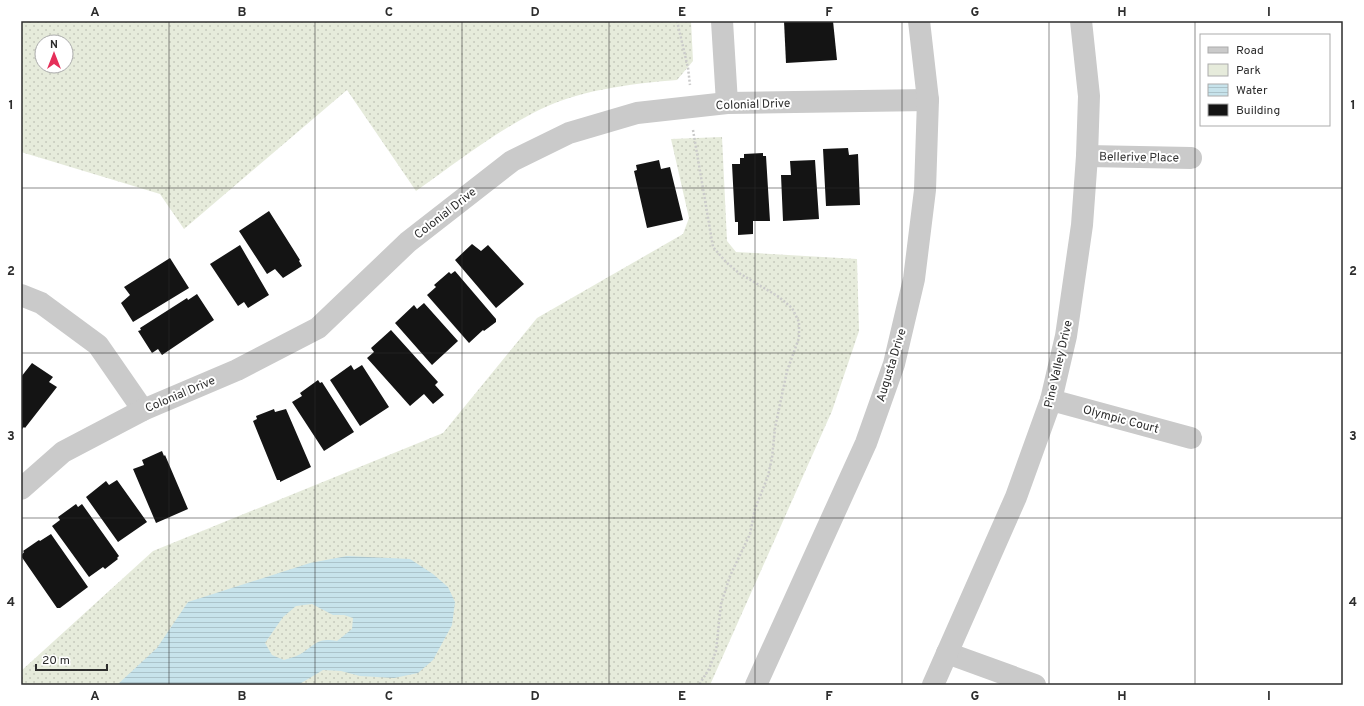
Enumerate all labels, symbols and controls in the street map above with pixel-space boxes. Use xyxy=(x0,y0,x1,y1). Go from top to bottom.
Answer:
text: A xyxy=(90,5,100,21)
text: B xyxy=(238,5,247,21)
text: C xyxy=(385,5,393,21)
text: D xyxy=(530,5,540,21)
text: E xyxy=(678,5,686,21)
text: F xyxy=(825,5,833,21)
text: G xyxy=(971,5,980,21)
text: H xyxy=(1117,5,1127,21)
text: I xyxy=(1267,5,1271,21)
north arrow xyxy=(34,34,74,74)
legend xyxy=(1200,34,1330,126)
text: N xyxy=(50,38,58,52)
text: Road xyxy=(1236,43,1264,59)
text: Park xyxy=(1236,63,1261,79)
text: Water xyxy=(1236,83,1268,99)
street label: Colonial Drive xyxy=(715,96,791,114)
text: 1 xyxy=(8,98,14,114)
text: 1 xyxy=(1350,98,1356,114)
text: Building xyxy=(1236,103,1280,119)
street label: Bellerive Place xyxy=(1099,149,1179,167)
street label: Colonial Drive xyxy=(411,184,480,243)
text: 2 xyxy=(7,264,15,280)
text: 2 xyxy=(1349,264,1357,280)
street label: Pine Valley Drive xyxy=(1041,319,1077,410)
street label: Augusta Drive xyxy=(873,327,911,404)
street label: Colonial Drive xyxy=(143,373,218,417)
street label: Olympic Court xyxy=(1081,402,1161,438)
text: 3 xyxy=(7,429,15,445)
text: 3 xyxy=(1349,429,1357,445)
text: 4 xyxy=(7,595,15,611)
text: 4 xyxy=(1349,595,1357,611)
scale bar xyxy=(36,646,107,672)
text: 20 m xyxy=(42,653,70,669)
text: A xyxy=(90,689,100,705)
text: B xyxy=(238,689,247,705)
text: C xyxy=(385,689,393,705)
text: D xyxy=(530,689,540,705)
text: E xyxy=(678,689,686,705)
text: F xyxy=(825,689,833,705)
text: G xyxy=(971,689,980,705)
text: H xyxy=(1117,689,1127,705)
text: I xyxy=(1267,689,1271,705)

